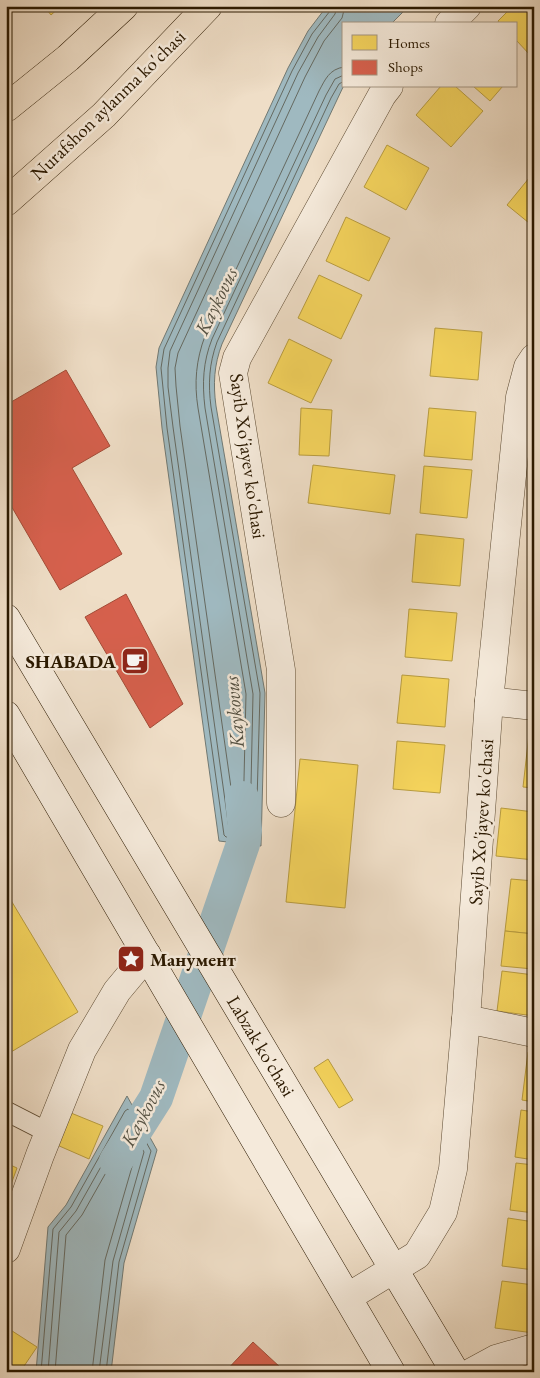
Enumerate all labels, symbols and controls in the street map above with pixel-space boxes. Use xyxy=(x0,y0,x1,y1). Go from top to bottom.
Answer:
legend xyxy=(342,22,518,88)
street label: Nurafshon aylanma ko'chasi xyxy=(25,24,191,186)
text: Homes xyxy=(388,33,430,52)
text: Shops xyxy=(388,57,423,76)
water label: Kaykovus xyxy=(188,262,244,340)
street label: Sayib Xo'jayev ko'chasi xyxy=(224,372,272,541)
cafe icon: SHABADA xyxy=(120,646,150,676)
place label: SHABADA xyxy=(25,649,116,674)
water label: Kaykovus xyxy=(218,674,250,750)
street label: Sayib Xo'jayev ko'chasi xyxy=(463,738,499,906)
place icon: Манумент xyxy=(116,944,146,974)
place label: Манумент xyxy=(150,947,236,972)
street label: Labzak ko'chasi xyxy=(221,991,301,1101)
water label: Kaykovus xyxy=(114,1075,172,1152)

